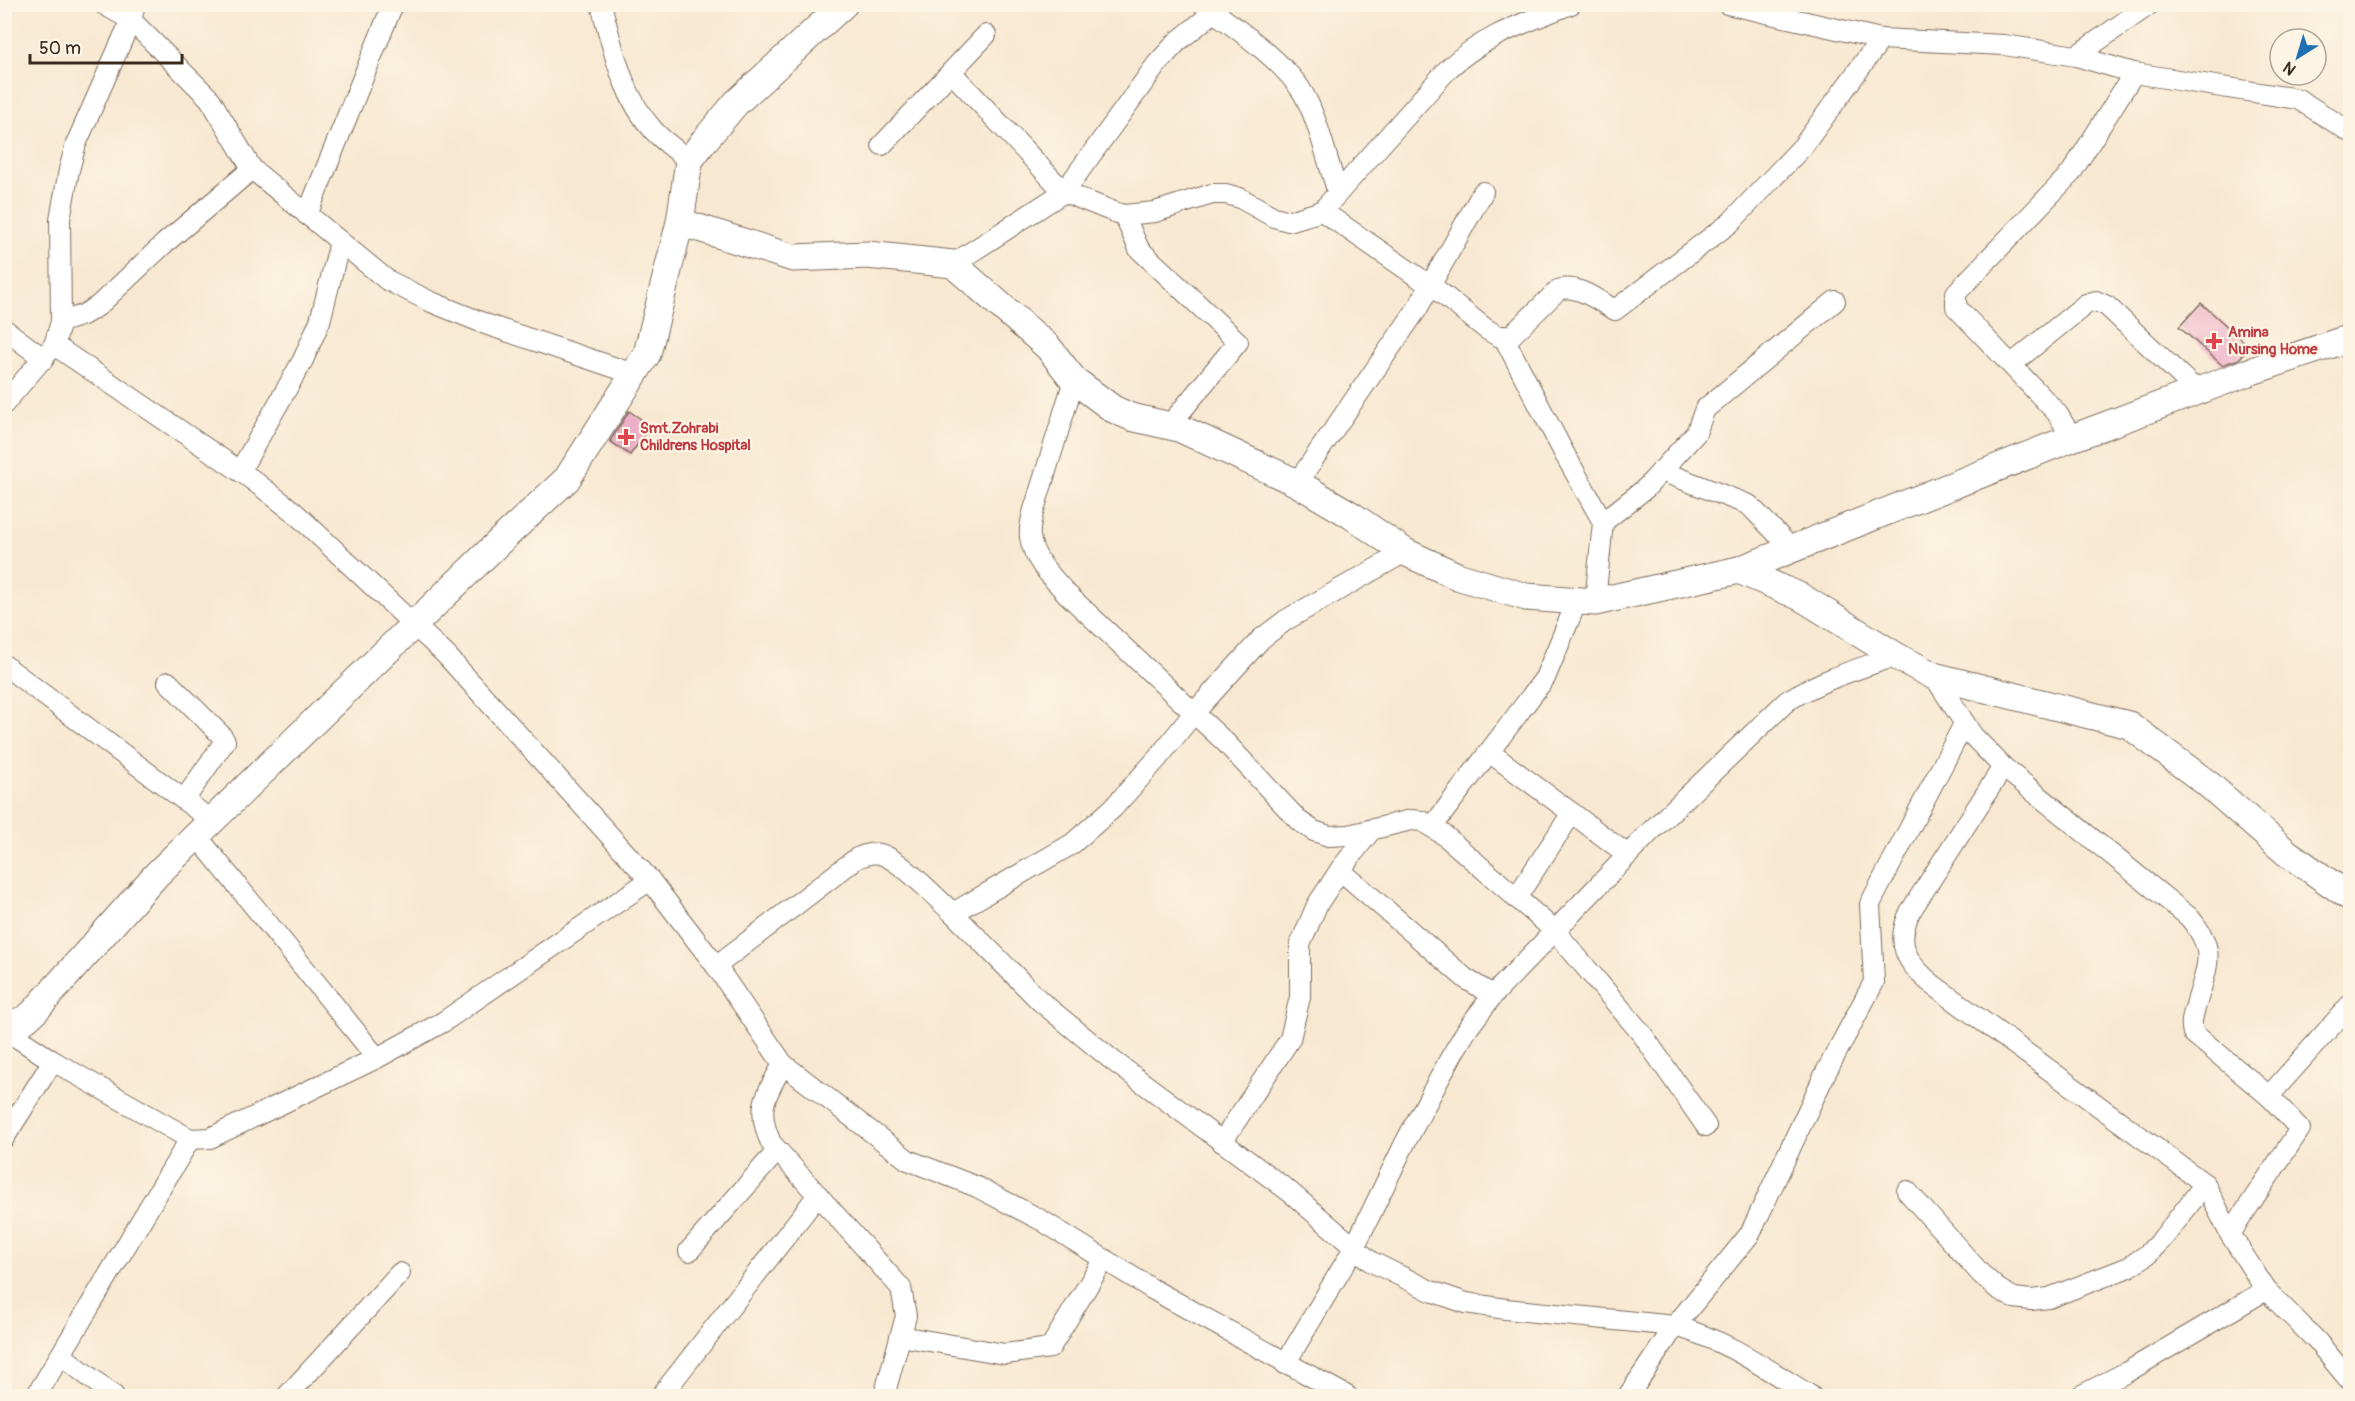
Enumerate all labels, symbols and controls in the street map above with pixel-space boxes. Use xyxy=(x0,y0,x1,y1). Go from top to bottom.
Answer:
scale bar xyxy=(30,27,182,65)
north arrow xyxy=(2268,27,2328,87)
text: 50 m xyxy=(39,37,81,60)
text: N xyxy=(2279,57,2300,79)
place label: Amina Nursing Home xyxy=(2228,323,2318,359)
marker: Amina Nursing Home xyxy=(2205,332,2223,350)
place label: Smt.Zohrabi Childrens Hospital xyxy=(640,419,751,455)
marker: Smt.Zohrabi Childrens Hospital xyxy=(617,428,635,446)

